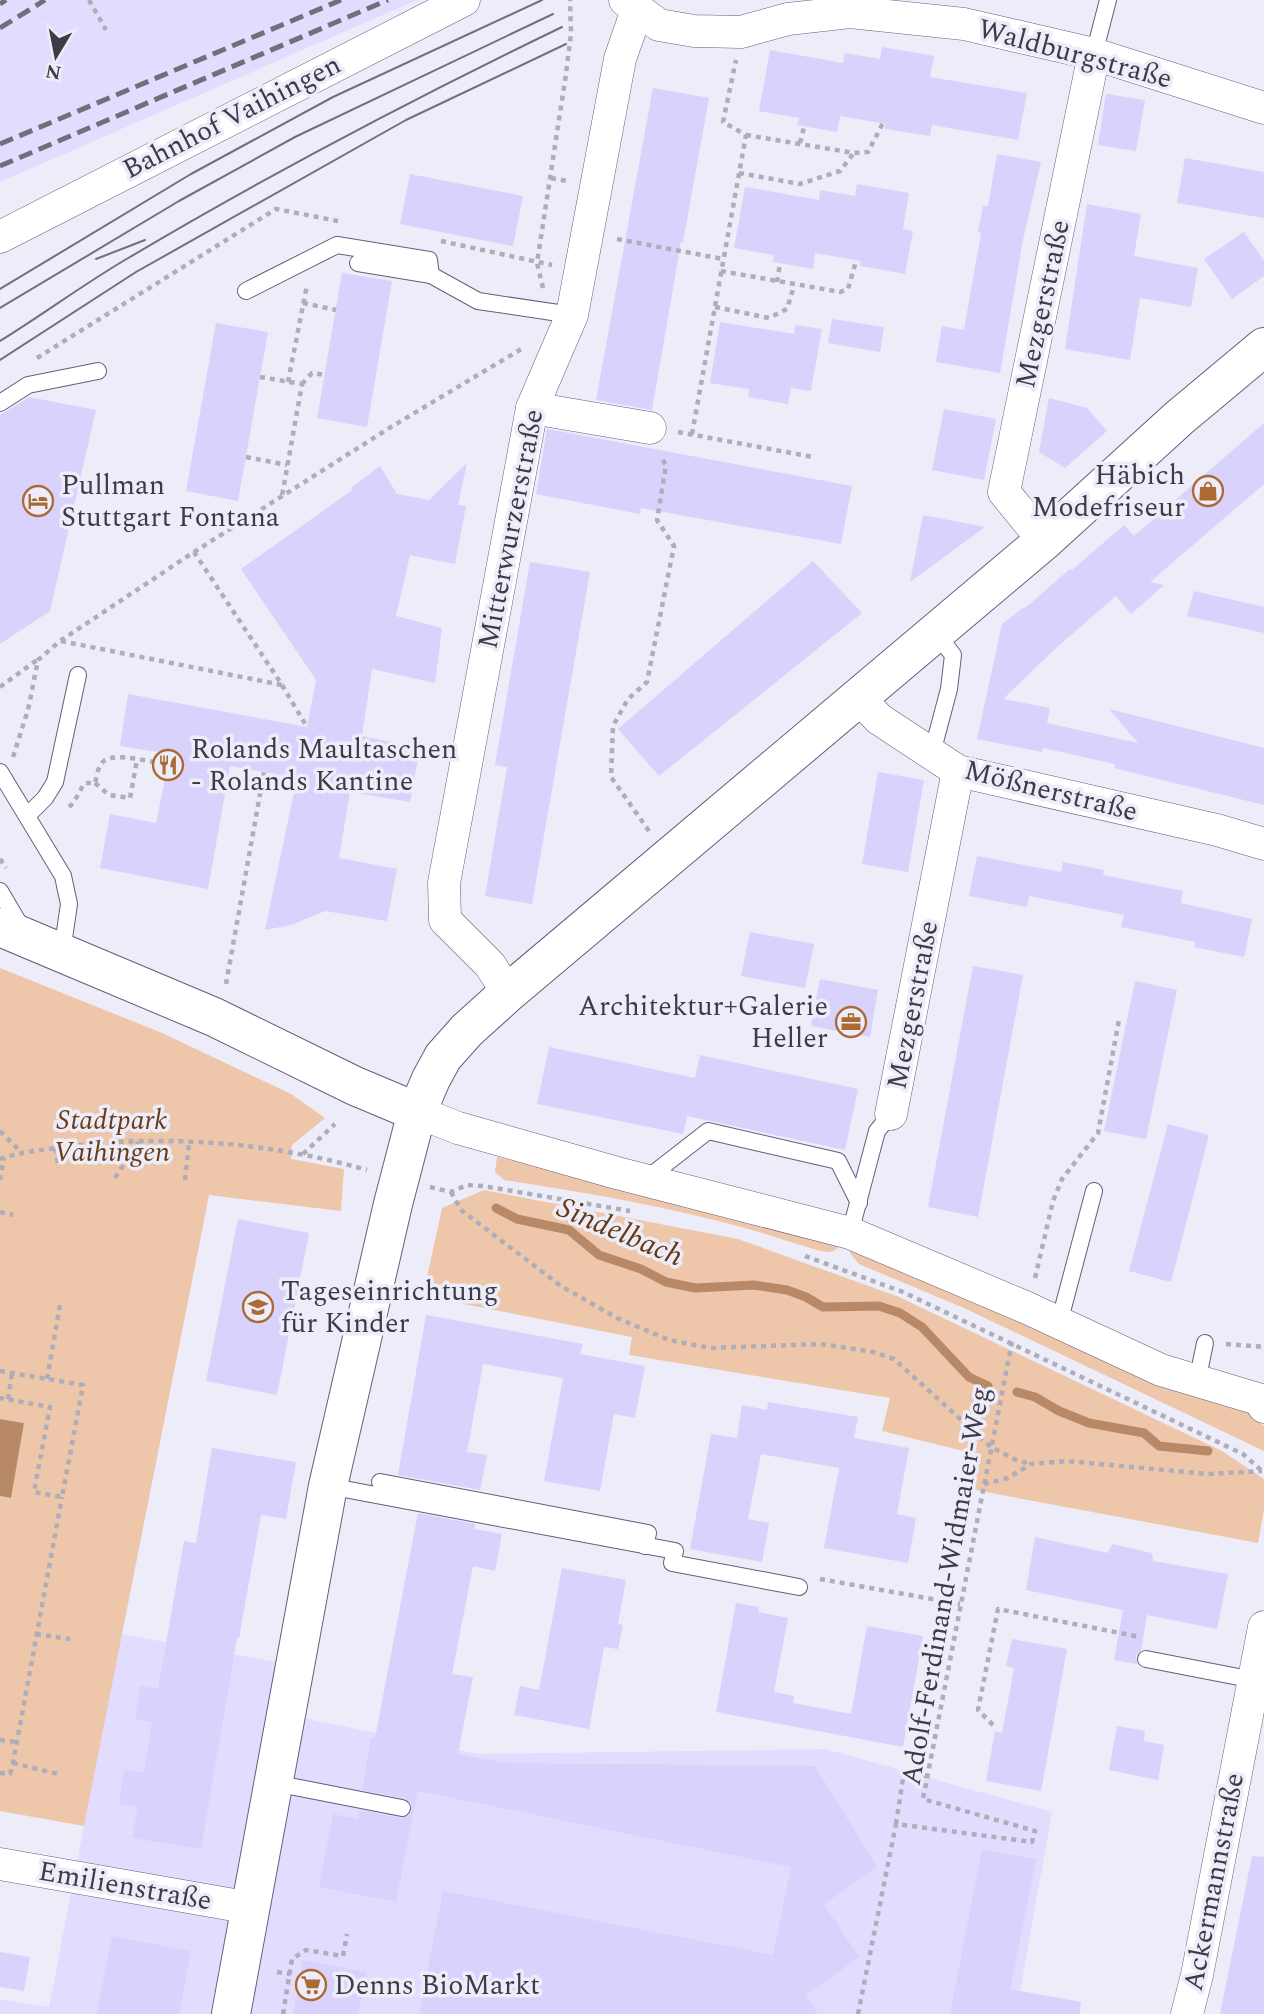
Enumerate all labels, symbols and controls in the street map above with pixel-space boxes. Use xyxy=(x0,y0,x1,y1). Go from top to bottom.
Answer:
street label: Waldburgstraße xyxy=(973,7,1177,101)
north arrow xyxy=(21,21,91,91)
street label: Bahnhof Vaihingen xyxy=(115,43,349,191)
text: N xyxy=(43,56,63,87)
street label: Mezgerstraße xyxy=(1004,216,1082,392)
street label: Mitterwurzerstraße xyxy=(467,405,555,653)
place label: Häbich Modefriseur xyxy=(1032,454,1185,529)
place label: Pullman Stuttgart Fontana xyxy=(61,464,280,539)
shop icon: Häbich Modefriseur xyxy=(1191,474,1225,508)
hotel icon: Pullman Stuttgart Fontana xyxy=(21,484,55,518)
place label: Rolands Maultaschen - Rolands Kantine xyxy=(191,728,457,803)
restaurant icon: Rolands Maultaschen - Rolands Kantine xyxy=(151,748,185,782)
street label: Mößnerstraße xyxy=(960,749,1142,833)
street label: Mezgerstraße xyxy=(876,917,950,1093)
place label: Architektur+Galerie Heller xyxy=(578,985,828,1060)
office icon: Architektur+Galerie Heller xyxy=(834,1005,868,1039)
park label: Stadtpark Vaihingen xyxy=(54,1099,170,1174)
water label: Sindelbach xyxy=(550,1185,690,1279)
place label: Tageseinrichtung für Kinder xyxy=(281,1270,498,1345)
school or university icon: Tageseinrichtung für Kinder xyxy=(241,1290,275,1324)
street label: Adolf-Ferdinand-Widmaier-Weg xyxy=(890,1383,1002,1789)
street label: Ackermannstraße xyxy=(1172,1769,1256,1995)
street label: Emilienstraße xyxy=(35,1850,215,1922)
place label: Denns BioMarkt xyxy=(334,1964,540,2007)
supermarket icon: Denns BioMarkt xyxy=(294,1968,328,2002)

